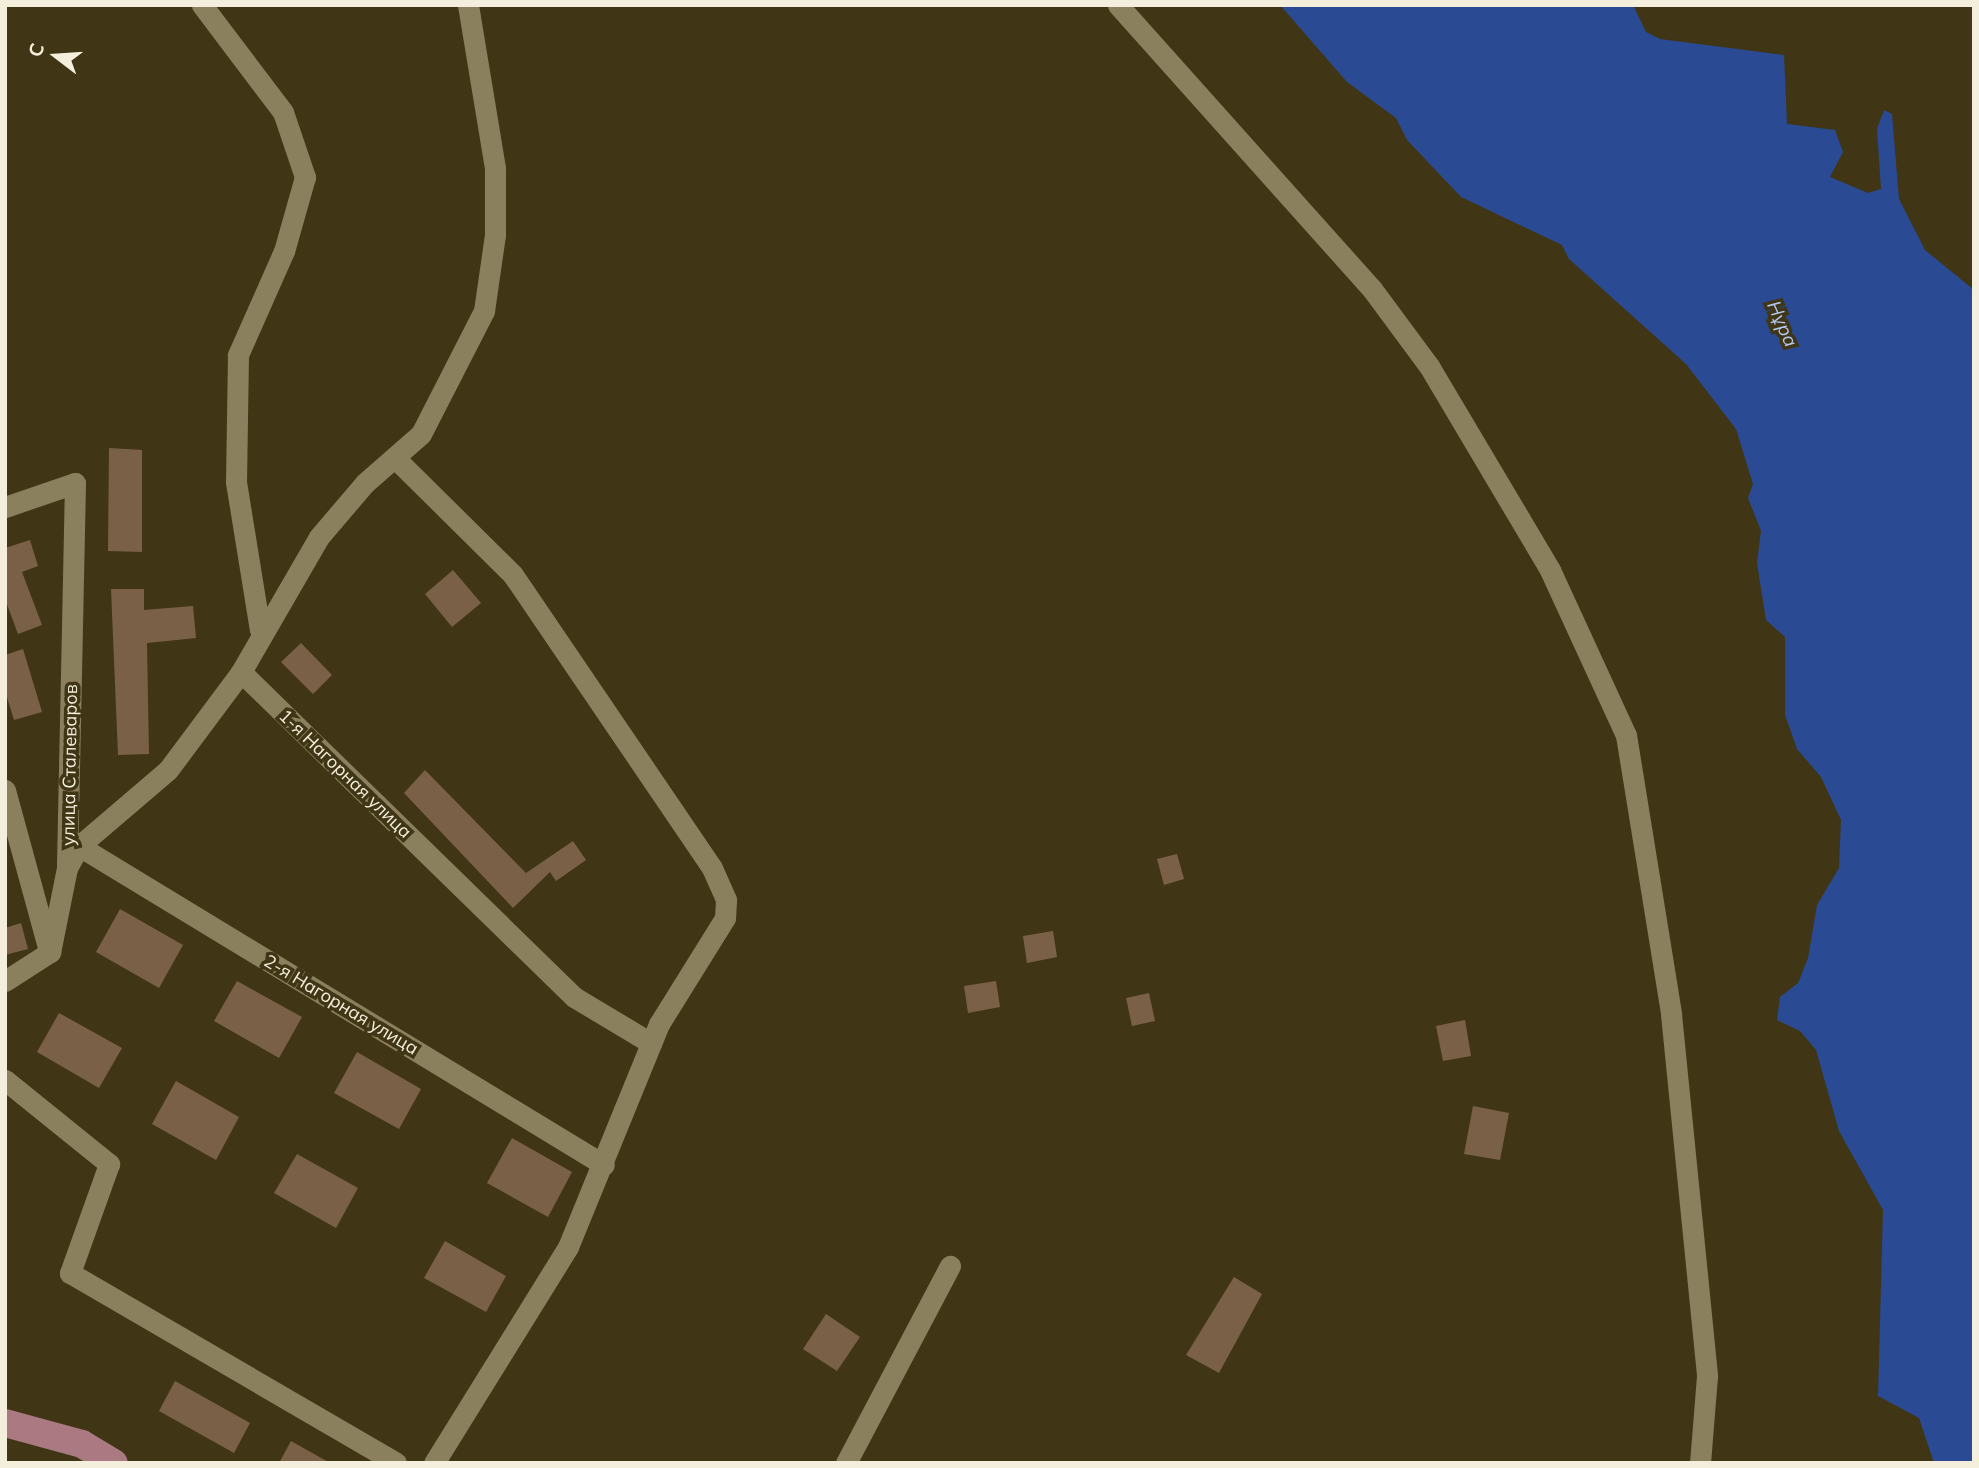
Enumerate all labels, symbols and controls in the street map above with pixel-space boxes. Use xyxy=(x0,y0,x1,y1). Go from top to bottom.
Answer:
north arrow xyxy=(21,21,91,91)
text: С xyxy=(23,40,49,60)
water label: Нұра xyxy=(1762,297,1802,351)
street label: улица Сталеваров xyxy=(58,684,82,846)
street label: 1-я Нагорная улица xyxy=(274,705,416,843)
street label: 2-я Нагорная улица xyxy=(260,950,422,1060)

